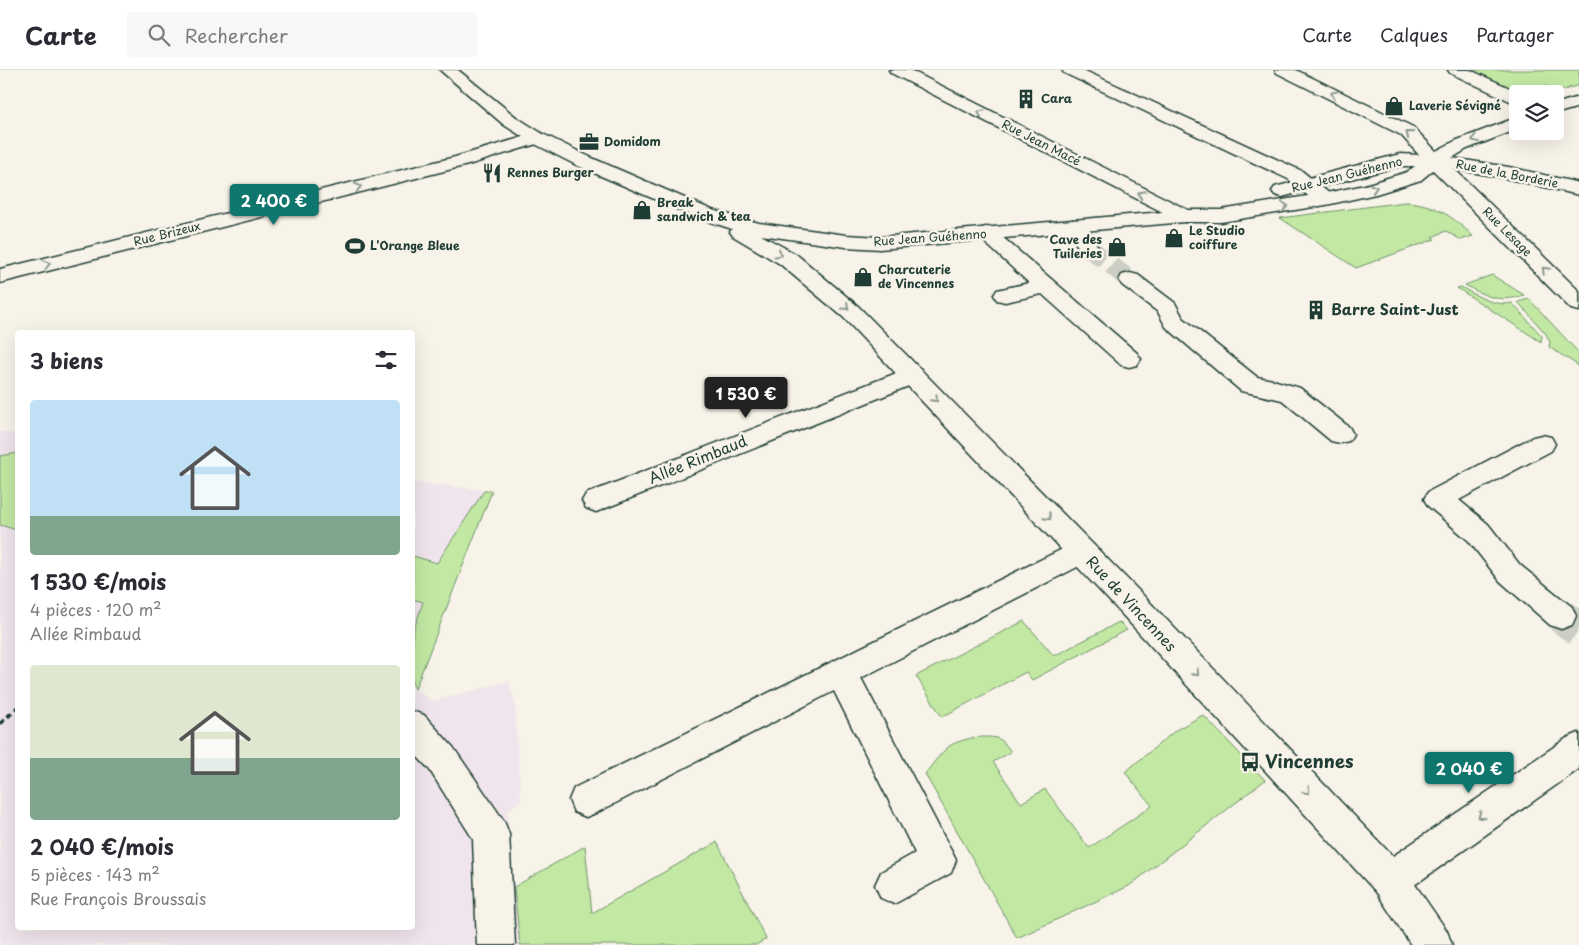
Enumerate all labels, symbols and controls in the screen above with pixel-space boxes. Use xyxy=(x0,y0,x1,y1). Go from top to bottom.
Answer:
search box xyxy=(127,12,477,57)
text: Carte xyxy=(25,17,97,53)
icon: search xyxy=(145,21,173,49)
text: Rechercher xyxy=(185,21,288,49)
text: Carte xyxy=(1302,21,1352,48)
text: Calques xyxy=(1380,21,1448,48)
text: Partager xyxy=(1476,21,1554,48)
map controls xyxy=(1509,85,1564,140)
button: layers xyxy=(1509,85,1564,140)
building icon: Cara xyxy=(1015,88,1037,110)
place label: Cara xyxy=(1041,89,1073,107)
one-way arrow xyxy=(1330,90,1339,101)
shop icon: Laverie Sévigné xyxy=(1383,95,1405,117)
place label: Laverie Sévigné xyxy=(1409,96,1501,114)
one-way arrow xyxy=(977,109,986,119)
street label: Rue Jean Macé xyxy=(999,114,1084,170)
one-way arrow xyxy=(1406,130,1415,139)
office icon: Domidom xyxy=(578,131,600,153)
place label: Domidom xyxy=(604,132,661,150)
one-way arrow xyxy=(1471,133,1480,144)
street label: Rue Jean Guéhenno xyxy=(1289,151,1404,196)
street label: Rue de la Borderie xyxy=(1454,154,1560,192)
restaurant icon: Rennes Burger xyxy=(481,162,503,184)
place label: Rennes Burger xyxy=(507,163,594,181)
one-way arrow xyxy=(353,182,362,193)
pin: 2 400 € xyxy=(228,184,320,226)
one-way arrow xyxy=(1369,184,1377,194)
text: 2 400 € xyxy=(241,188,307,212)
one-way arrow xyxy=(1137,190,1146,200)
place label: Break sandwich & tea xyxy=(657,193,751,225)
shop icon: Break sandwich & tea xyxy=(631,199,653,221)
one-way arrow xyxy=(1281,201,1289,211)
street label: Rue Lesage xyxy=(1479,202,1537,260)
street label: Rue Brizeux xyxy=(131,216,202,250)
place label: Le Studio coiffure xyxy=(1189,221,1245,253)
street label: Rue Jean Guéhenno xyxy=(873,224,988,250)
shop icon: Le Studio coiffure xyxy=(1163,227,1185,249)
place label: Cave des Tuileries xyxy=(1050,230,1102,262)
sports icon: L'Orange Bleue xyxy=(344,235,366,257)
place label: L'Orange Bleue xyxy=(370,236,460,254)
shop icon: Cave des Tuileries xyxy=(1106,236,1128,258)
one-way arrow xyxy=(774,247,783,257)
one-way arrow xyxy=(43,259,52,270)
place label: Charcuterie de Vincennes xyxy=(878,260,955,292)
shop icon: Charcuterie de Vincennes xyxy=(852,266,874,288)
one-way arrow xyxy=(1541,266,1550,275)
place label: Barre Saint-Just xyxy=(1331,297,1459,320)
building icon: Barre Saint-Just xyxy=(1305,299,1327,321)
one-way arrow xyxy=(840,301,849,310)
text: 3 biens xyxy=(30,344,103,376)
icon: filters xyxy=(372,346,400,374)
pin: 1 530 € xyxy=(700,376,792,419)
text: 1 530 € xyxy=(716,381,777,405)
one-way arrow xyxy=(929,394,938,403)
street label: Allée Rimbaud xyxy=(645,428,750,489)
icon: home xyxy=(170,433,260,523)
one-way arrow xyxy=(1042,511,1051,520)
street label: Rue de Vincennes xyxy=(1081,550,1183,656)
text: 1 530 €/mois xyxy=(30,565,166,597)
text: 4 pièces · 120 m² xyxy=(30,597,161,621)
text: Allée Rimbaud xyxy=(30,621,141,645)
one-way arrow xyxy=(1190,667,1199,676)
icon: home xyxy=(170,698,260,788)
place label: Vincennes xyxy=(1265,747,1354,774)
bus stop icon: Vincennes xyxy=(1239,751,1261,773)
pin: 2 040 € xyxy=(1423,752,1515,794)
text: 2 040 € xyxy=(1436,756,1502,780)
one-way arrow xyxy=(1301,786,1310,795)
one-way arrow xyxy=(1477,810,1487,819)
text: 2 040 €/mois xyxy=(30,830,174,862)
text: 5 pièces · 143 m² xyxy=(30,862,160,886)
text: Rue François Broussais xyxy=(30,886,206,910)

